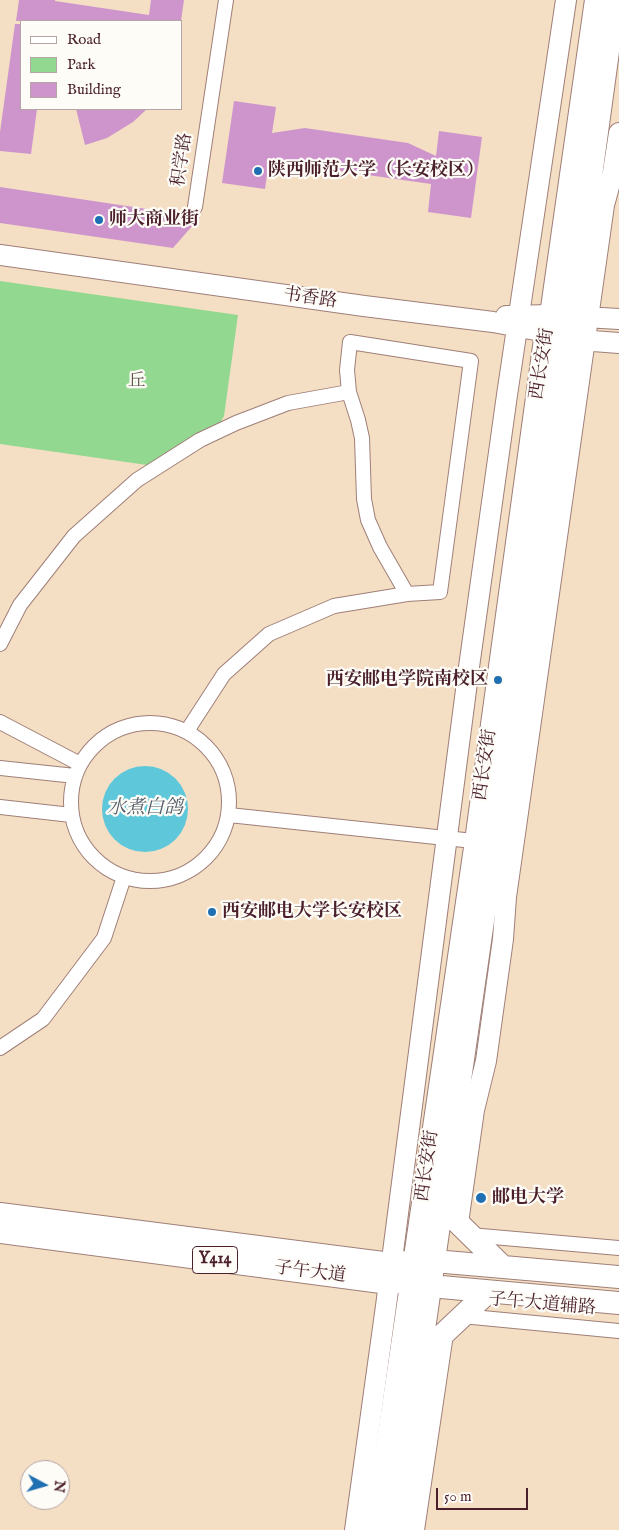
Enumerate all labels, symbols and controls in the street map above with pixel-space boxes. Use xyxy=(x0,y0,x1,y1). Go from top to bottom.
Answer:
legend xyxy=(20,20,182,110)
text: Road xyxy=(67,30,101,49)
text: Park xyxy=(67,55,96,74)
text: Building xyxy=(67,80,121,99)
street label: 积学路 xyxy=(169,132,197,188)
place label: 陕西师范大学（长安校区） xyxy=(268,160,484,182)
marker: 陕西师范大学（长安校区） xyxy=(252,165,264,177)
place label: 师大商业街 xyxy=(109,209,199,231)
marker: 师大商业街 xyxy=(93,214,105,226)
street label: 书香路 xyxy=(282,285,338,313)
street label: 西长安街 xyxy=(527,327,559,401)
park label: 丘 xyxy=(128,371,146,393)
place label: 西安邮电学院南校区 xyxy=(326,669,488,691)
marker: 西安邮电学院南校区 xyxy=(492,674,504,686)
street label: 西长安街 xyxy=(470,728,502,802)
water label: 水煮白鸽 xyxy=(107,798,183,820)
place label: 西安邮电大学长安校区 xyxy=(222,901,402,923)
marker: 西安邮电大学长安校区 xyxy=(206,906,218,918)
street label: 西长安街 xyxy=(412,1129,444,1203)
place label: 邮电大学 xyxy=(492,1187,564,1209)
marker: 邮电大学 xyxy=(474,1191,488,1205)
road number: Y414 xyxy=(192,1246,238,1274)
street label: 子午大道 xyxy=(273,1258,347,1288)
street label: 子午大道辅路 xyxy=(487,1290,597,1320)
north arrow xyxy=(20,1460,70,1510)
scale bar xyxy=(439,1478,532,1510)
text: N xyxy=(49,1479,69,1493)
text: 50 m xyxy=(444,1487,472,1506)

